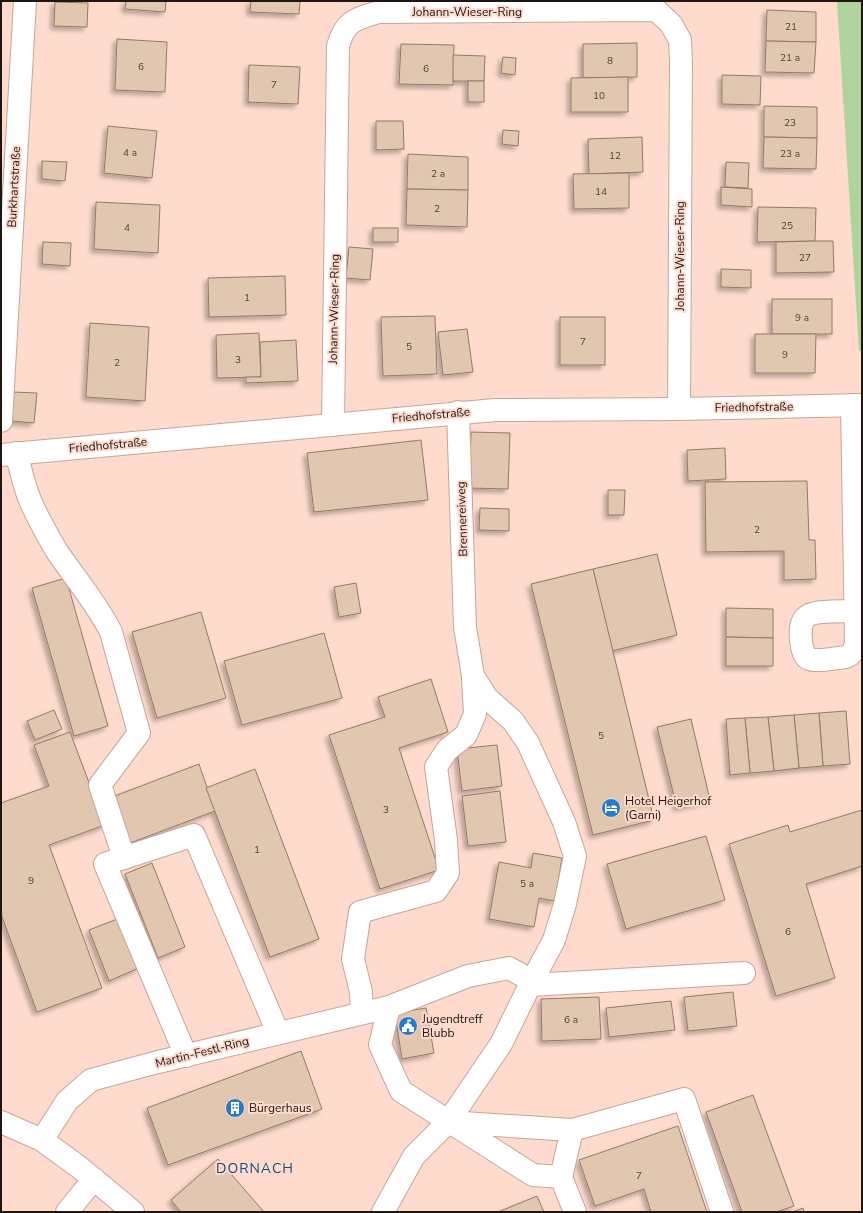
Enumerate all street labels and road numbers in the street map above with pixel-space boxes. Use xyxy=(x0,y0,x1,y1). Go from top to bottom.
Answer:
street label: Johann-Wieser-Ring xyxy=(411,4,522,20)
street label: Burkhartstraße xyxy=(4,146,24,228)
street label: Johann-Wieser-Ring xyxy=(672,201,688,312)
street label: Johann-Wieser-Ring xyxy=(325,254,343,365)
street label: Friedhofstraße xyxy=(715,398,793,416)
street label: Friedhofstraße xyxy=(391,404,471,426)
street label: Friedhofstraße xyxy=(68,434,148,456)
street label: Brennereiweg xyxy=(453,481,471,557)
street label: Martin-Festl-Ring xyxy=(153,1033,251,1071)

